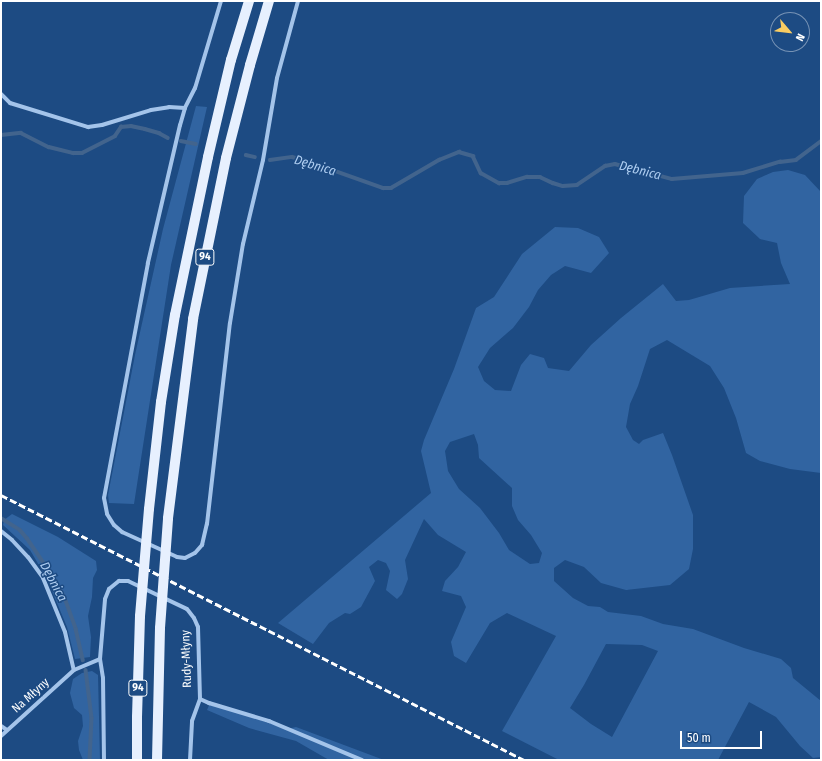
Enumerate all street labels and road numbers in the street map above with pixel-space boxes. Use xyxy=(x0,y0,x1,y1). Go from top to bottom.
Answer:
road number: 94 xyxy=(195,248,215,266)
street label: Rudy-Młyny xyxy=(179,630,195,688)
street label: Na Młyny xyxy=(9,676,53,716)
road number: 94 xyxy=(128,679,148,697)

